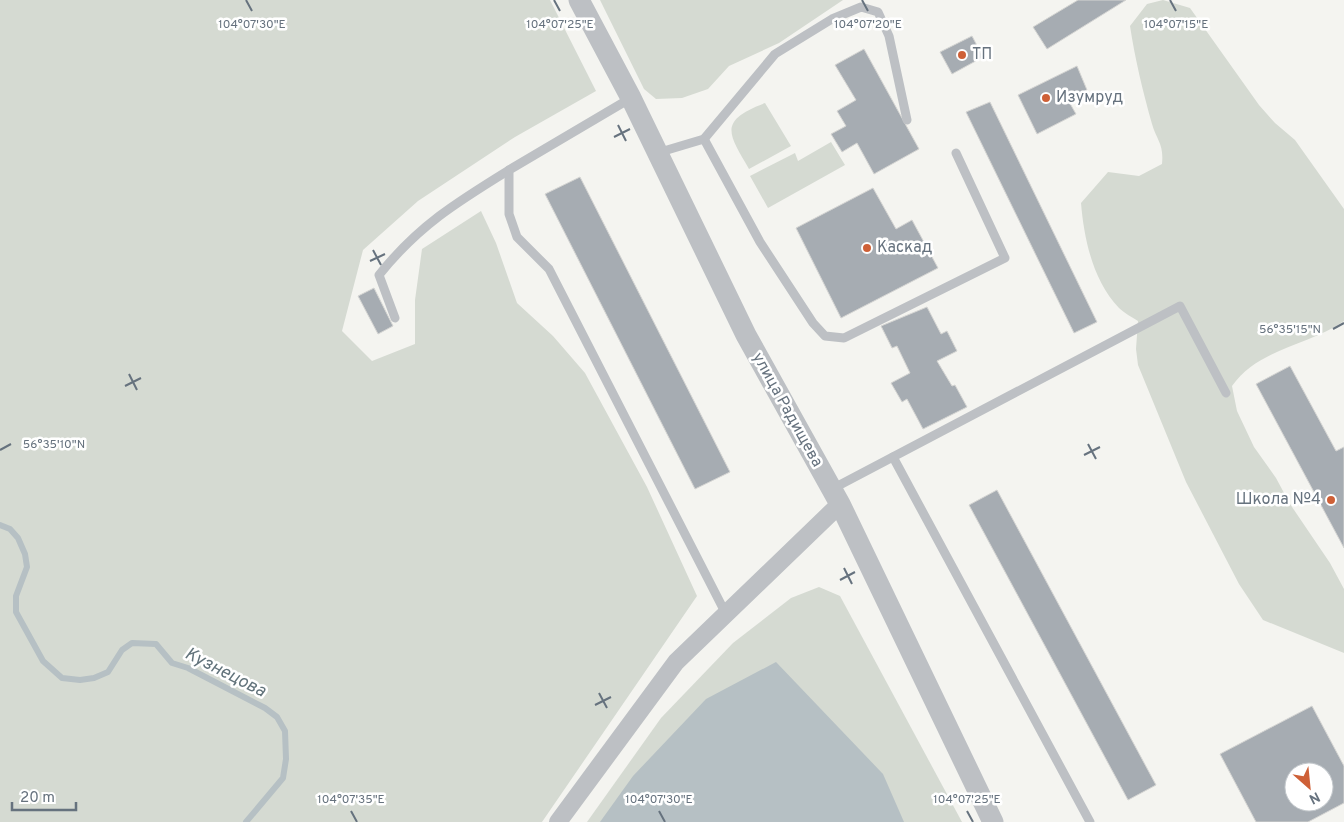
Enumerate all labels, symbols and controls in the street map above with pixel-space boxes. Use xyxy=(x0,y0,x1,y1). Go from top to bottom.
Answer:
text: 104°07'30"E xyxy=(218,17,286,33)
text: 104°07'25"E xyxy=(526,17,594,33)
text: 104°07'20"E xyxy=(834,17,902,33)
text: 104°07'15"E xyxy=(1144,17,1208,33)
place label: ТП xyxy=(972,45,992,65)
marker: ТП xyxy=(956,49,968,61)
place label: Изумруд xyxy=(1056,88,1123,108)
marker: Изумруд xyxy=(1040,92,1052,104)
place label: Каскад xyxy=(877,238,932,258)
marker: Каскад xyxy=(861,242,873,254)
text: 56°35'15"N xyxy=(1259,322,1321,338)
street label: улица Радищева xyxy=(747,349,827,471)
text: 56°35'10"N xyxy=(23,437,85,453)
place label: Школа №4 xyxy=(1236,490,1321,510)
marker: Школа №4 xyxy=(1325,494,1337,506)
water label: Кузнецова xyxy=(181,643,270,704)
north arrow xyxy=(1284,762,1334,812)
scale bar xyxy=(12,780,76,812)
text: N xyxy=(1306,787,1323,807)
text: 20 m xyxy=(20,789,55,808)
text: 104°07'35"E xyxy=(317,792,385,808)
text: 104°07'30"E xyxy=(625,792,693,808)
text: 104°07'25"E xyxy=(933,792,1001,808)

